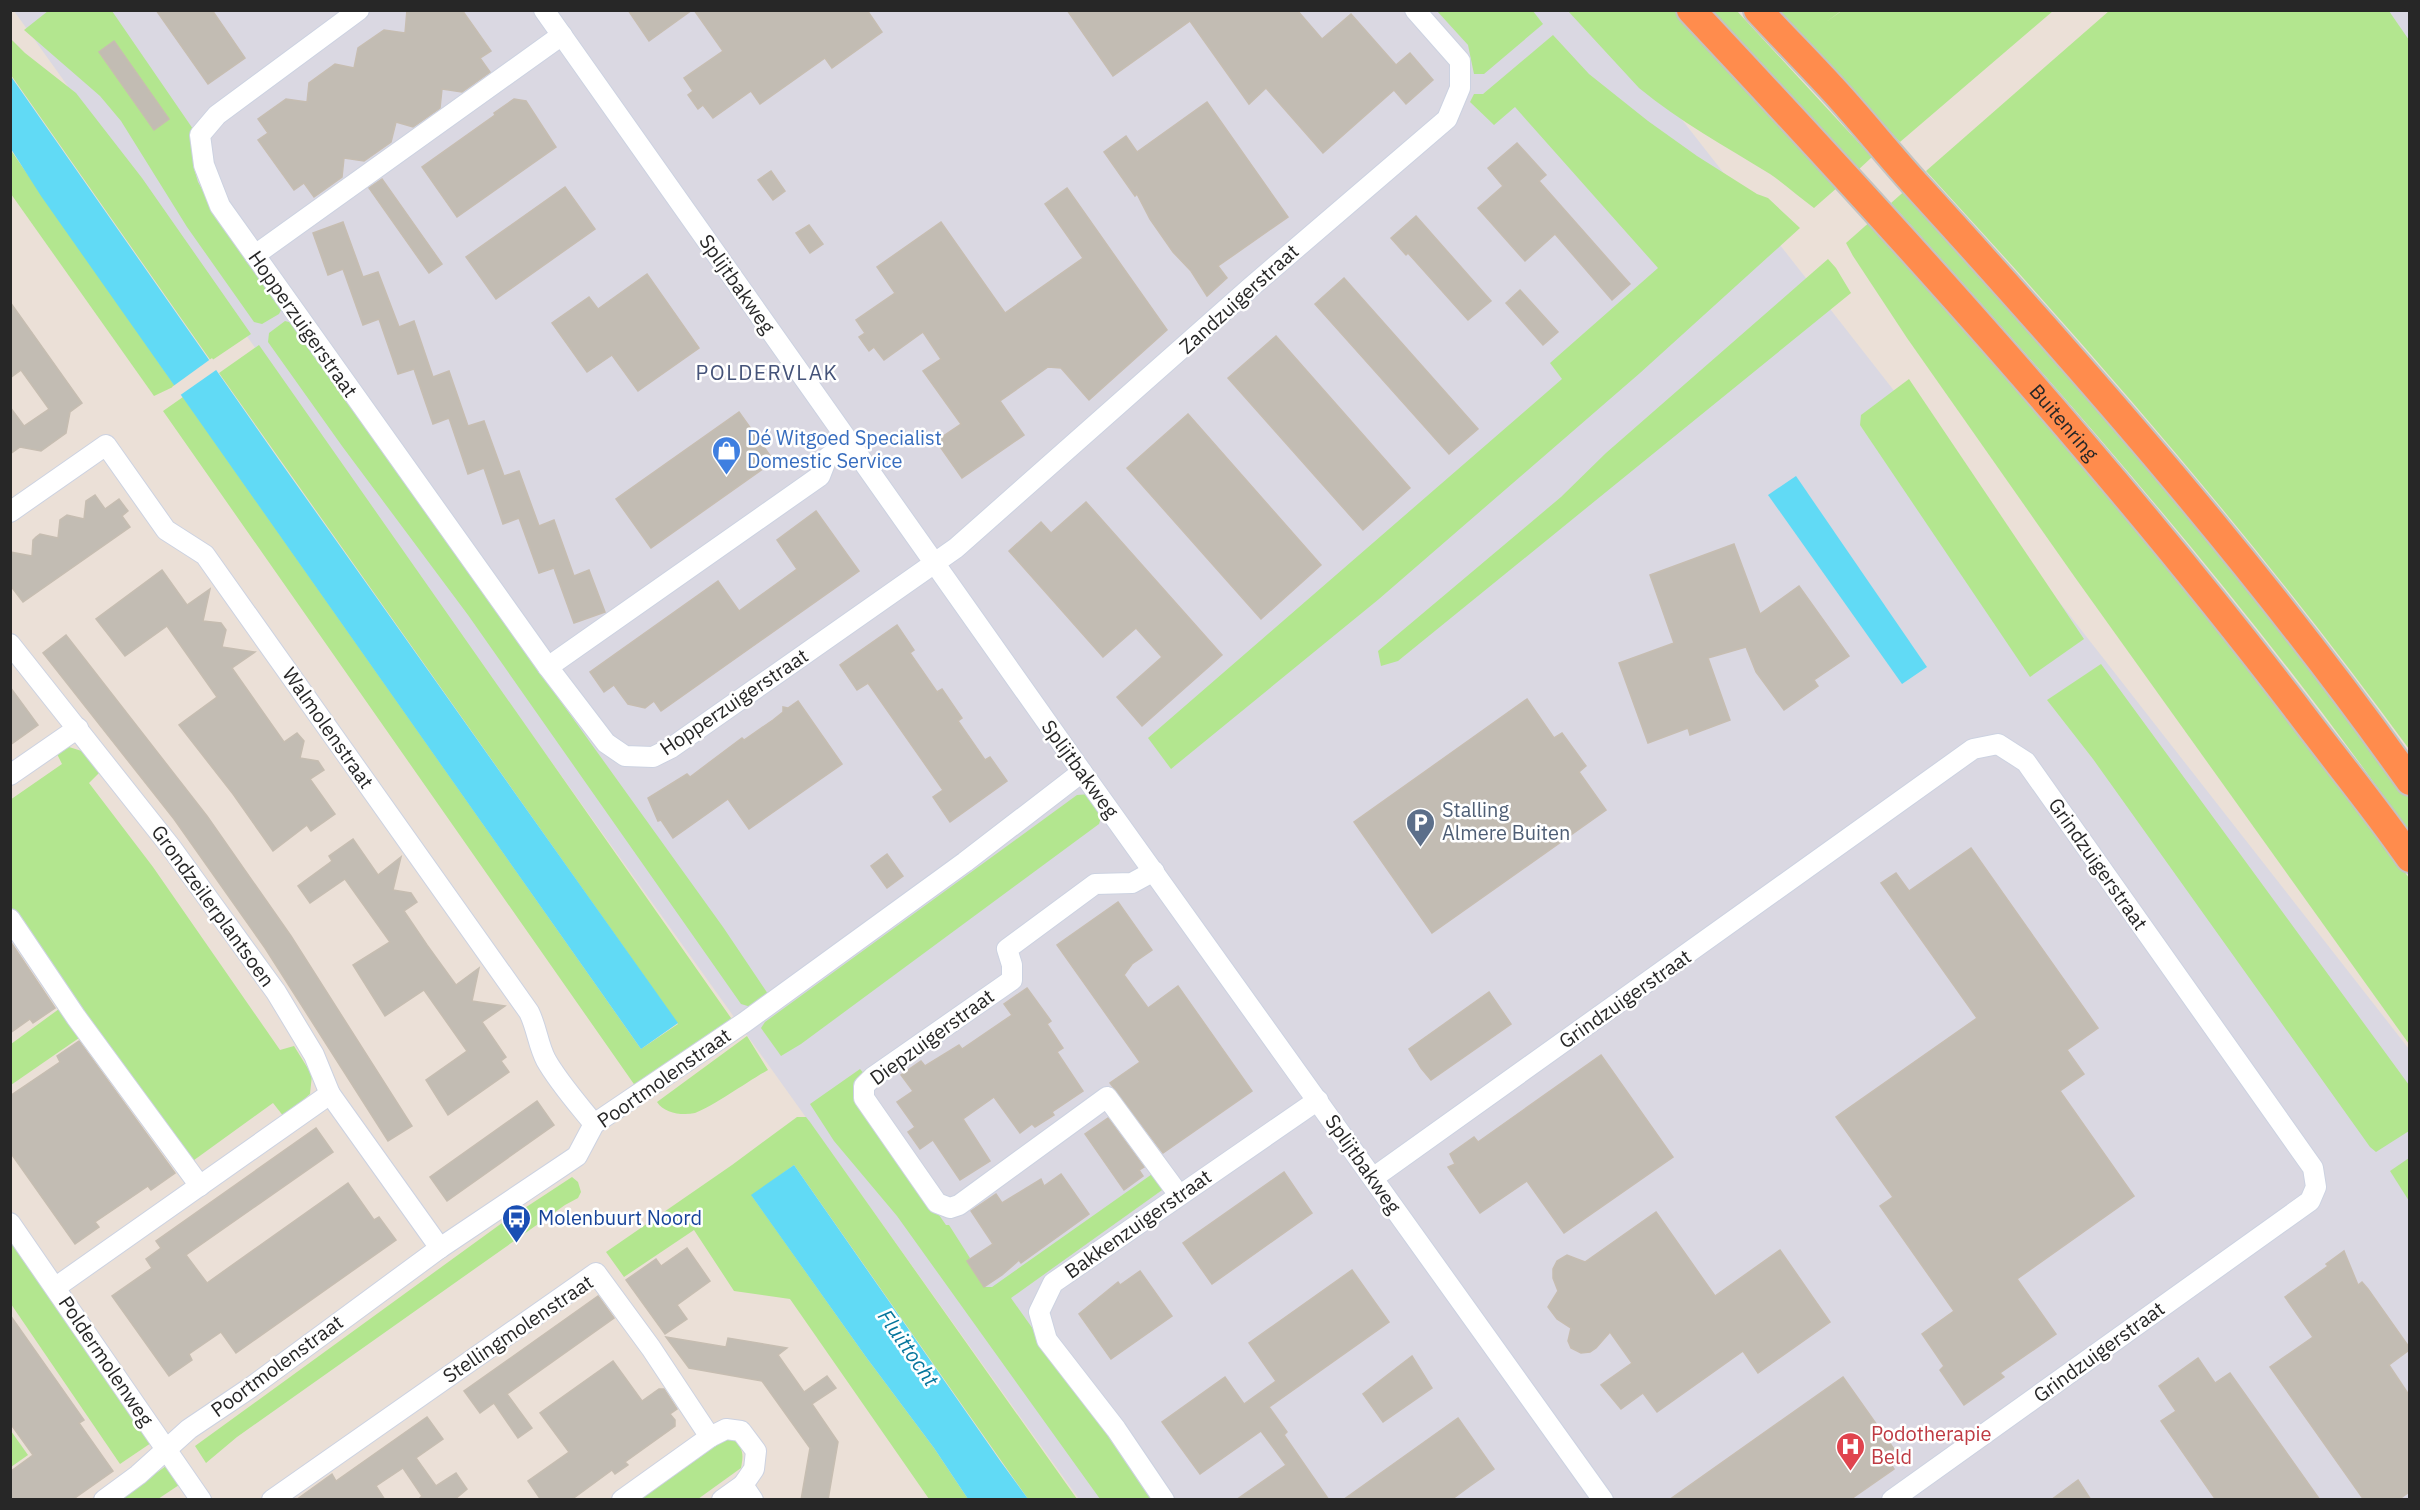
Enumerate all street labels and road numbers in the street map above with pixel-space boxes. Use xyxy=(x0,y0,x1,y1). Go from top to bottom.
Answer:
street label: Splijtbakweg xyxy=(693,229,782,339)
street label: Zandzuigerstraat xyxy=(1173,238,1304,359)
street label: Hopperzuigerstraat xyxy=(243,245,364,403)
street label: Buitenring xyxy=(2024,378,2105,466)
street label: Hopperzuigerstraat xyxy=(654,642,813,761)
street label: Walmolenstraat xyxy=(276,662,380,794)
street label: Splijtbakweg xyxy=(1036,714,1125,824)
street label: Grindzuigerstraat xyxy=(2043,792,2154,935)
street label: Grondzeilerplantsoen xyxy=(146,819,281,992)
street label: Grindzuigerstraat xyxy=(1553,943,1696,1054)
street label: Diepzuigerstraat xyxy=(864,982,999,1091)
street label: Poortmolenstraat xyxy=(592,1021,736,1134)
street label: Splijtbakweg xyxy=(1319,1109,1408,1219)
street label: Bakkenzuigerstraat xyxy=(1059,1163,1217,1284)
street label: Stellingmolenstraat xyxy=(437,1268,598,1389)
street label: Poldermolenweg xyxy=(53,1290,160,1431)
street label: Grindzuigerstraat xyxy=(2028,1295,2170,1408)
street label: Poortmolenstraat xyxy=(205,1308,348,1423)

